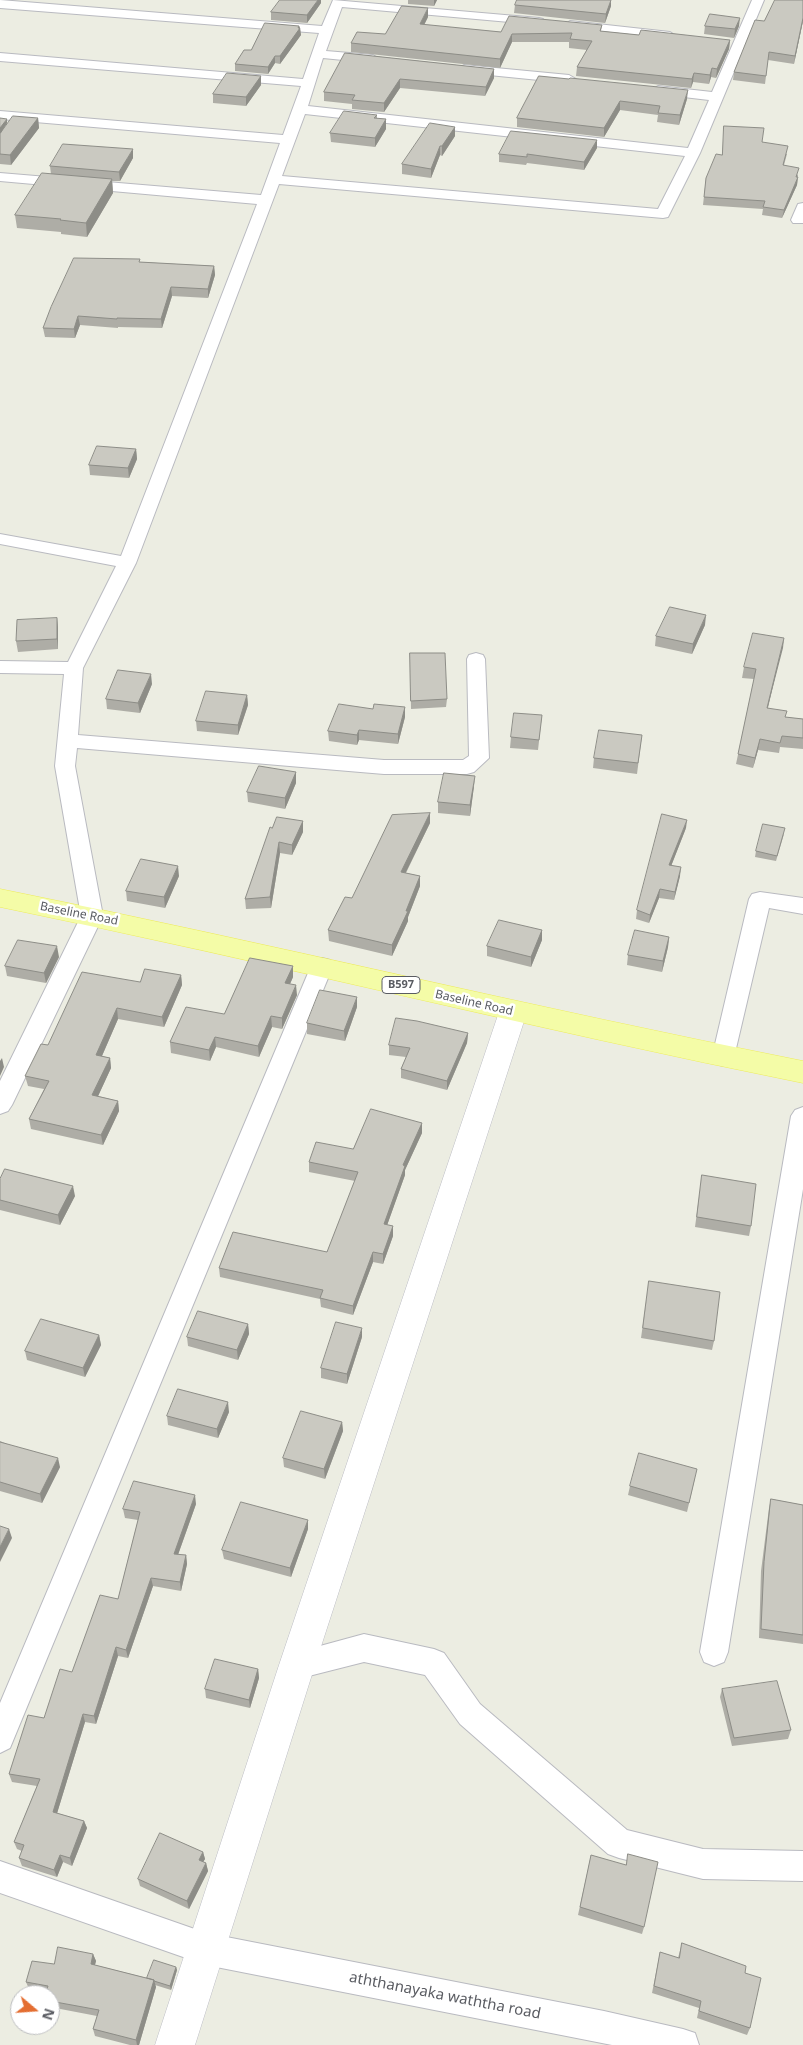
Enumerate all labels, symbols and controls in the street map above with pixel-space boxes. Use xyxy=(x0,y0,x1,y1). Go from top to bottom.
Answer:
street label: Baseline Road xyxy=(39,899,119,929)
road number: B597 xyxy=(382,976,420,994)
street label: Baseline Road xyxy=(434,987,514,1019)
street label: aththanayaka waththa road xyxy=(348,1969,542,2023)
north arrow xyxy=(10,1985,60,2035)
text: N xyxy=(38,2006,60,2023)

